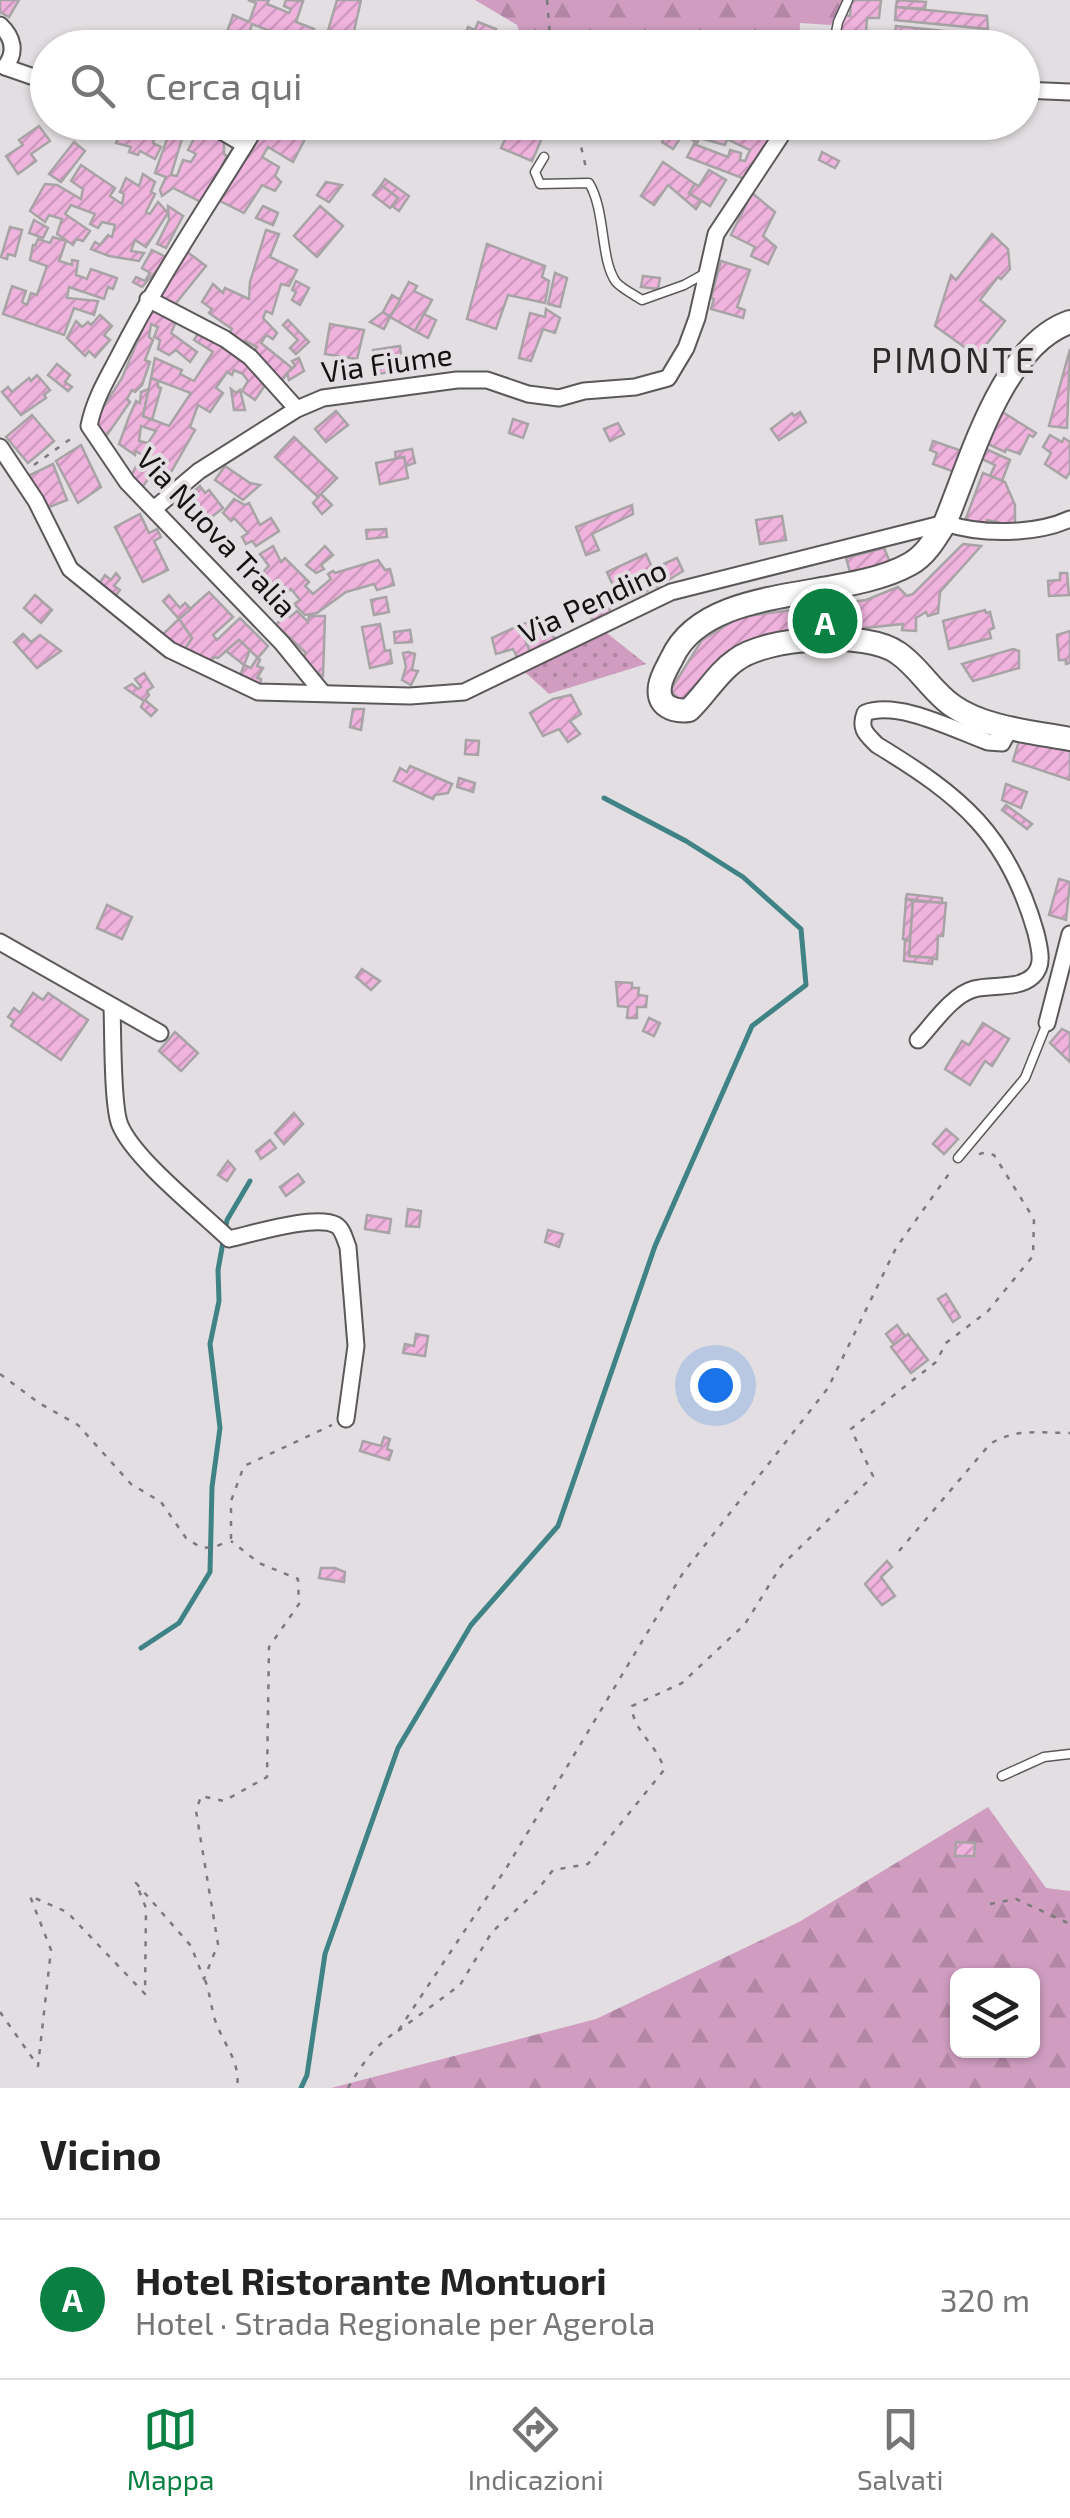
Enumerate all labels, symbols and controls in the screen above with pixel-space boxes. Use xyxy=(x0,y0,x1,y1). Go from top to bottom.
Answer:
search box xyxy=(30,30,1040,140)
icon: search xyxy=(65,58,120,113)
text: Cerca qui xyxy=(145,62,302,108)
street label: Via Fiume xyxy=(319,335,455,389)
district label: PIMONTE xyxy=(871,338,1037,380)
street label: Via Nuova Tralia xyxy=(130,440,305,624)
street label: Via Pendino xyxy=(512,550,672,650)
pin: A xyxy=(792,584,858,658)
your location xyxy=(690,1360,741,1411)
map controls xyxy=(950,1968,1040,2058)
button: layers xyxy=(950,1968,1040,2058)
text: Vicino xyxy=(40,2128,161,2178)
text: Hotel Ristorante Montuori xyxy=(135,2257,607,2303)
text: A xyxy=(62,2280,83,2318)
text: 320 m xyxy=(940,2280,1030,2318)
text: Hotel · Strada Regionale per Agerola xyxy=(135,2303,655,2341)
tab: Mappa xyxy=(127,2402,214,2496)
tab: Indicazioni xyxy=(468,2402,604,2496)
tab: Salvati xyxy=(857,2402,943,2496)

